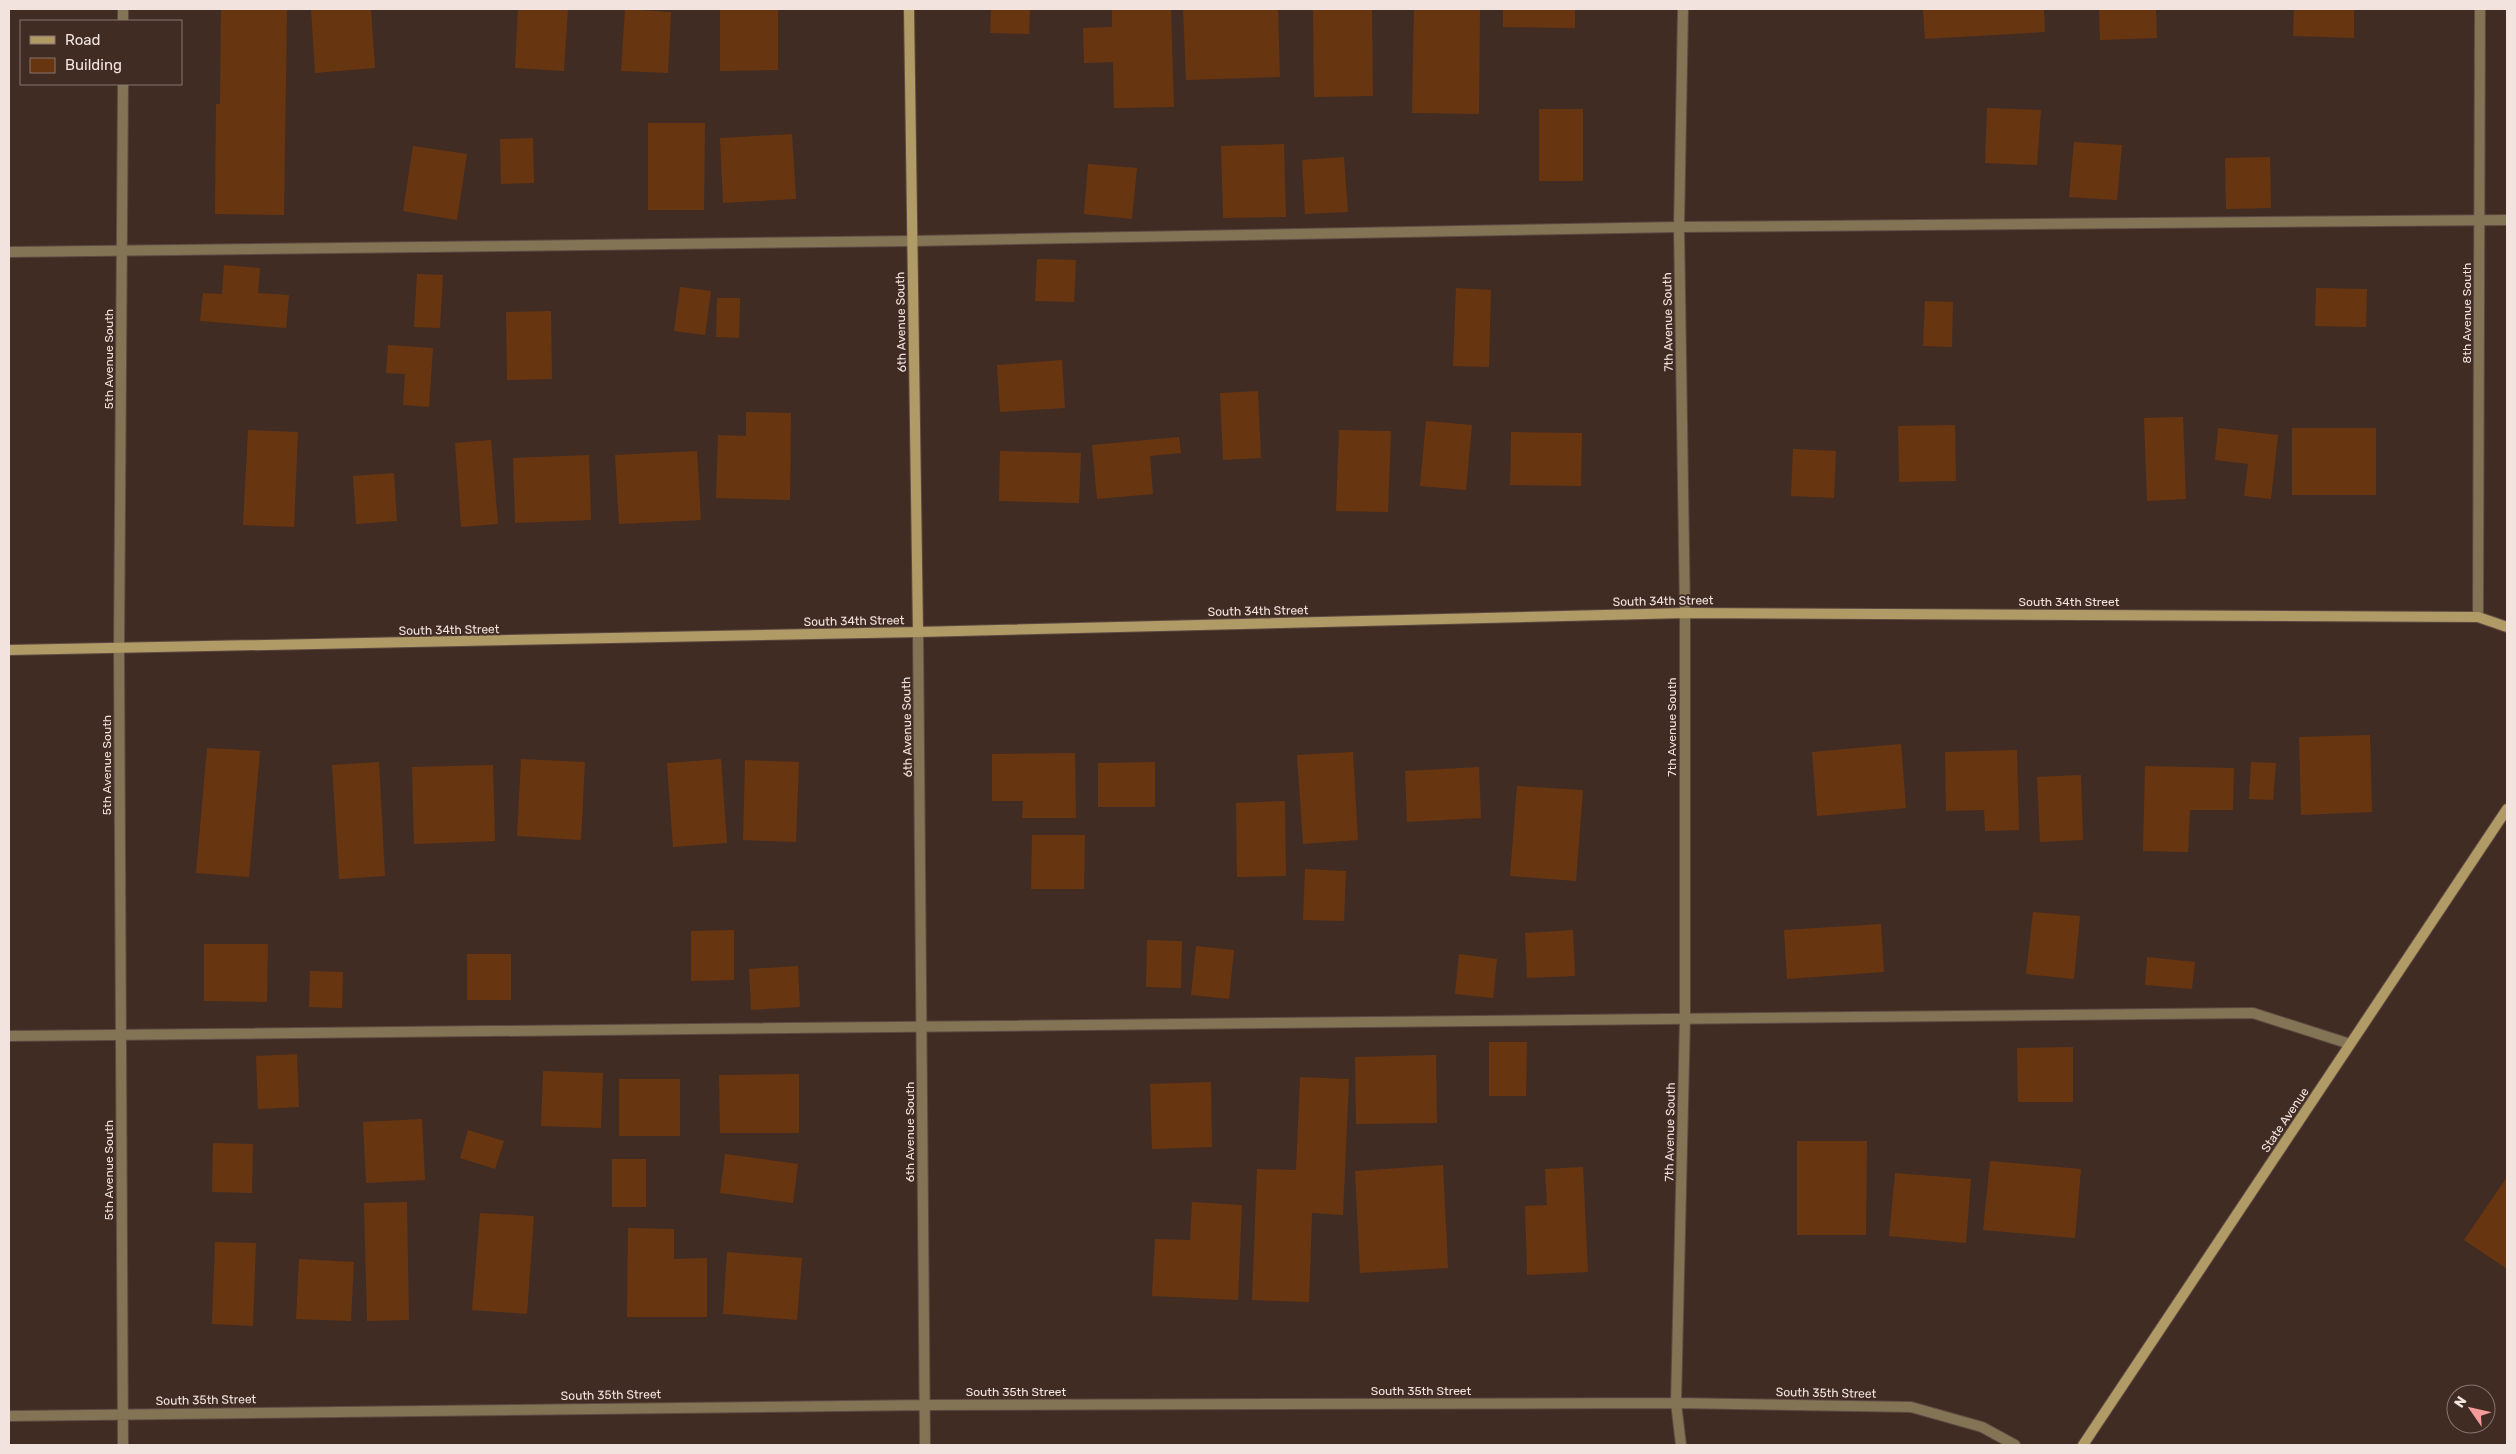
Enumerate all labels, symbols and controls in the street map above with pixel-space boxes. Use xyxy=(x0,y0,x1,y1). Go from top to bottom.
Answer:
legend xyxy=(20,20,182,85)
text: Road xyxy=(65,31,101,49)
text: Building xyxy=(65,56,122,74)
street label: 8th Avenue South xyxy=(2460,263,2474,363)
street label: 6th Avenue South xyxy=(893,272,909,372)
street label: 7th Avenue South xyxy=(1660,272,1676,372)
street label: 5th Avenue South xyxy=(102,309,116,409)
street label: South 34th Street xyxy=(1612,593,1714,609)
street label: South 34th Street xyxy=(2019,595,2120,609)
street label: South 34th Street xyxy=(1207,603,1309,619)
street label: South 34th Street xyxy=(803,613,905,629)
street label: South 34th Street xyxy=(398,622,500,638)
street label: 6th Avenue South xyxy=(899,677,915,777)
street label: 7th Avenue South xyxy=(1665,677,1679,777)
street label: 5th Avenue South xyxy=(100,715,114,815)
street label: 6th Avenue South xyxy=(903,1082,917,1182)
street label: 7th Avenue South xyxy=(1662,1082,1678,1182)
street label: State Avenue xyxy=(2258,1085,2312,1155)
street label: 5th Avenue South xyxy=(102,1120,116,1220)
street label: South 35th Street xyxy=(1371,1384,1472,1398)
north arrow xyxy=(2446,1384,2496,1434)
street label: South 35th Street xyxy=(966,1385,1067,1399)
street label: South 35th Street xyxy=(1776,1385,1877,1401)
street label: South 35th Street xyxy=(561,1387,662,1403)
street label: South 35th Street xyxy=(156,1392,257,1408)
text: N xyxy=(2451,1393,2471,1411)

